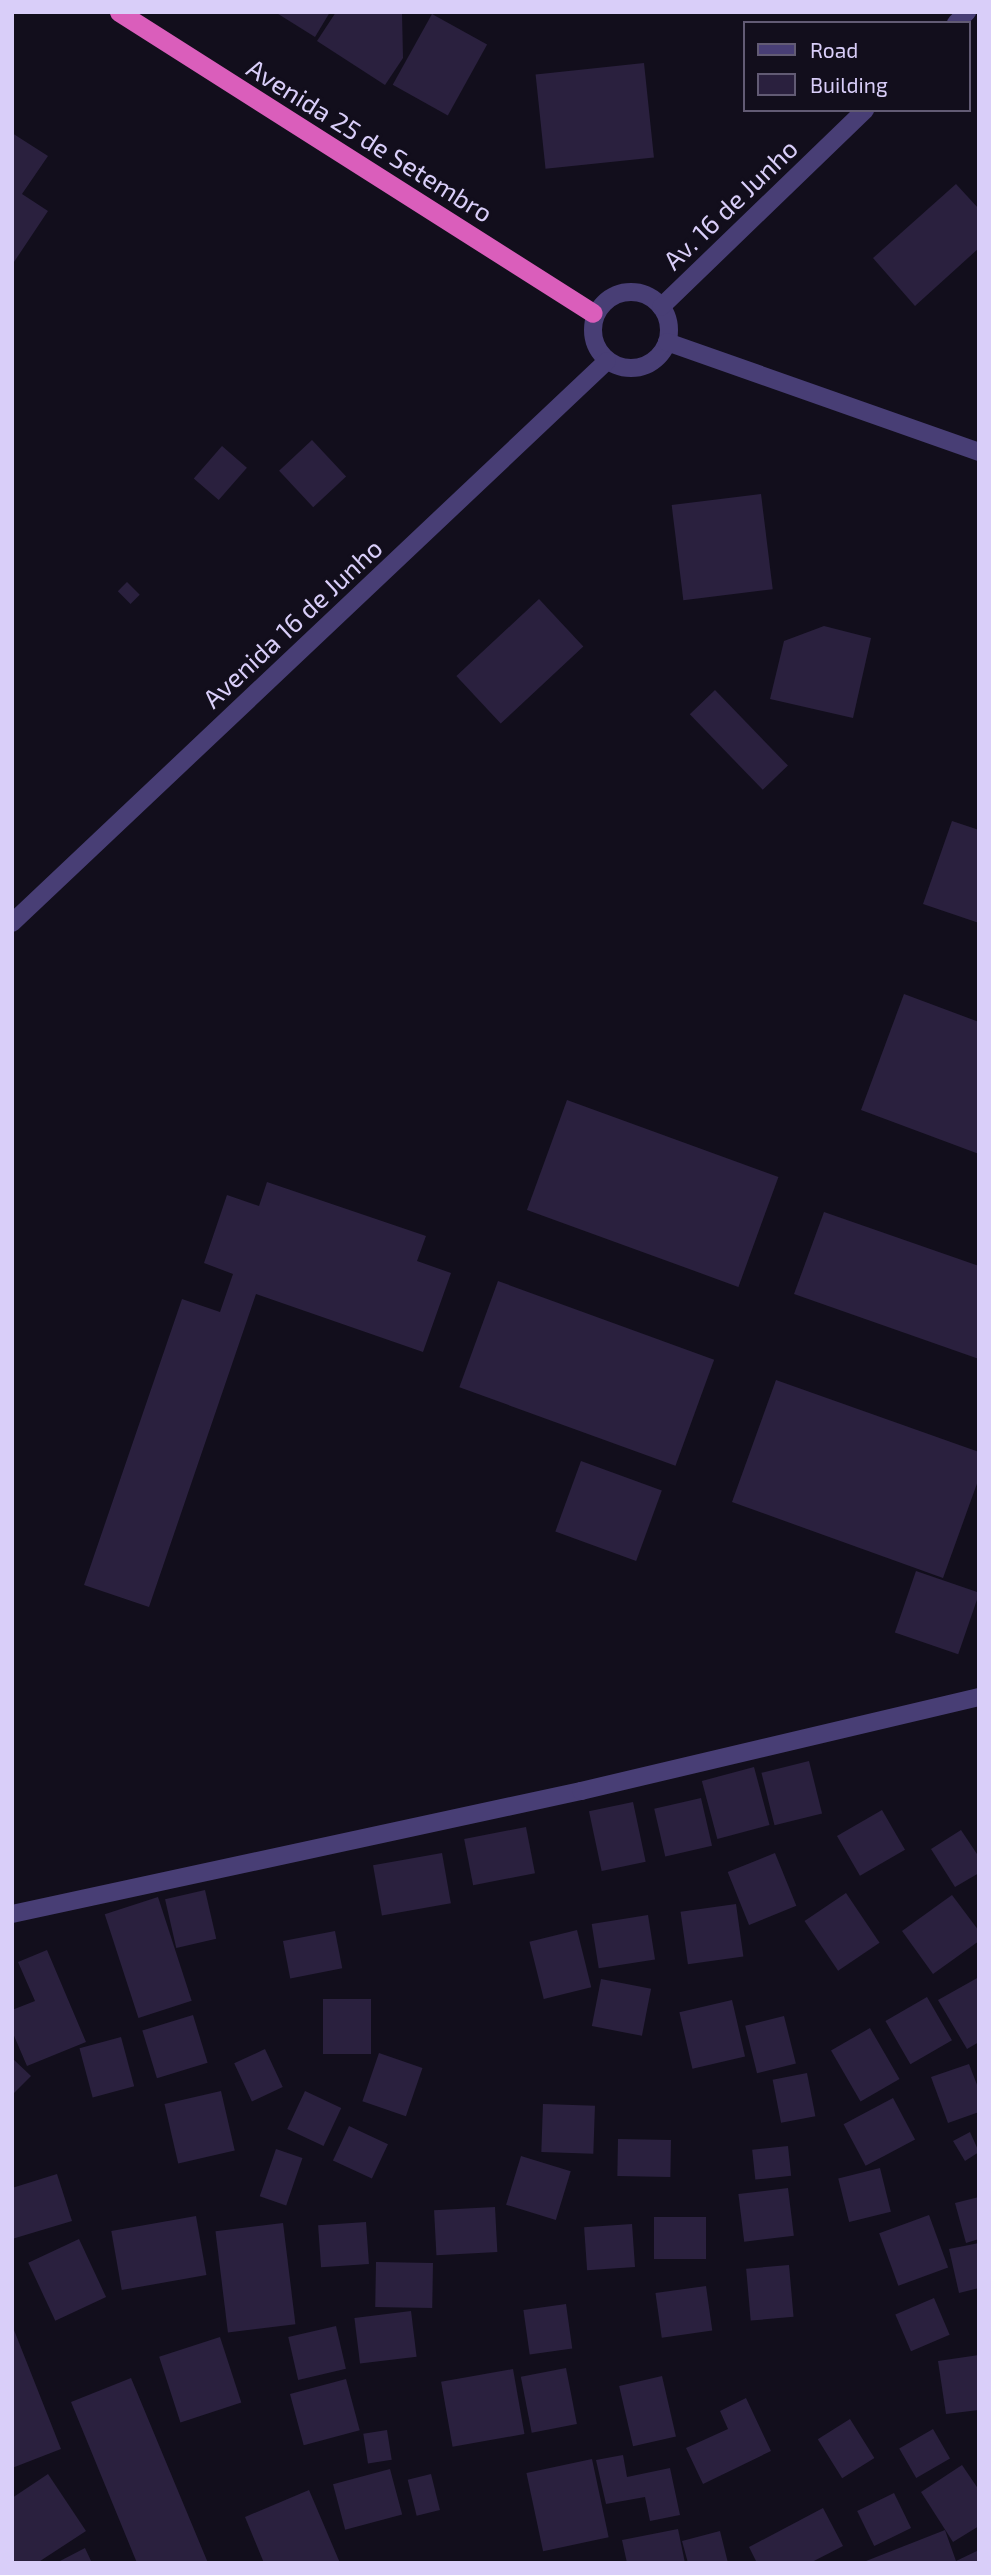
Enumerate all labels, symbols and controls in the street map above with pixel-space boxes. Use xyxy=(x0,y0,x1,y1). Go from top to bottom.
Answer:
legend xyxy=(743,21,970,112)
text: Road xyxy=(810,37,858,62)
street label: Avenida 25 de Setembro xyxy=(241,52,499,228)
text: Building xyxy=(810,72,888,97)
street label: Av. 16 de Junho xyxy=(656,132,804,276)
street label: Avenida 16 de Junho xyxy=(196,532,388,714)

